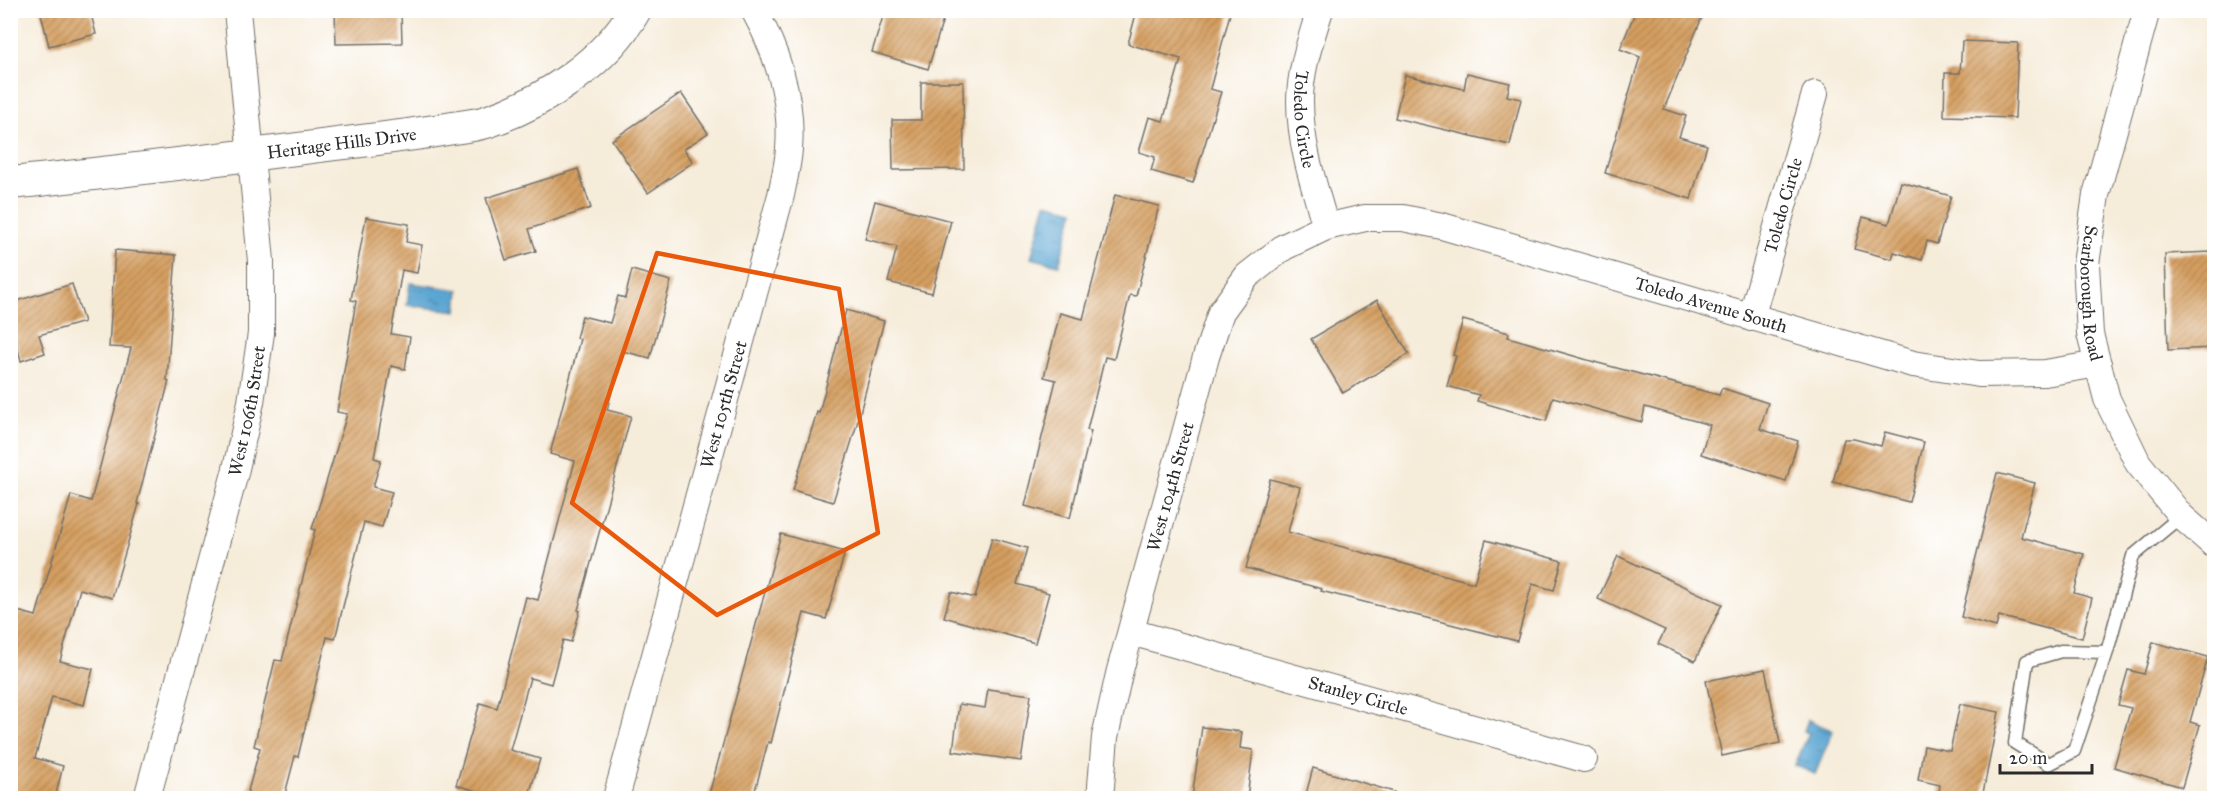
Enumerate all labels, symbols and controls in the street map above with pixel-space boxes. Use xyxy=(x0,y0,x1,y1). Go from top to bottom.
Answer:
street label: Toledo Circle xyxy=(1289,69,1320,170)
street label: Heritage Hills Drive xyxy=(266,123,418,164)
street label: Toledo Circle xyxy=(1759,155,1807,256)
street label: Scarborough Road xyxy=(2075,224,2108,363)
street label: Toledo Avenue South xyxy=(1632,272,1790,338)
street label: West 105th Street xyxy=(696,337,752,471)
street label: West 106th Street xyxy=(224,344,270,478)
street label: West 104th Street xyxy=(1142,419,1199,554)
street label: Stanley Circle xyxy=(1306,671,1411,720)
scale bar xyxy=(2000,737,2092,775)
text: 20 m xyxy=(2009,747,2047,769)

